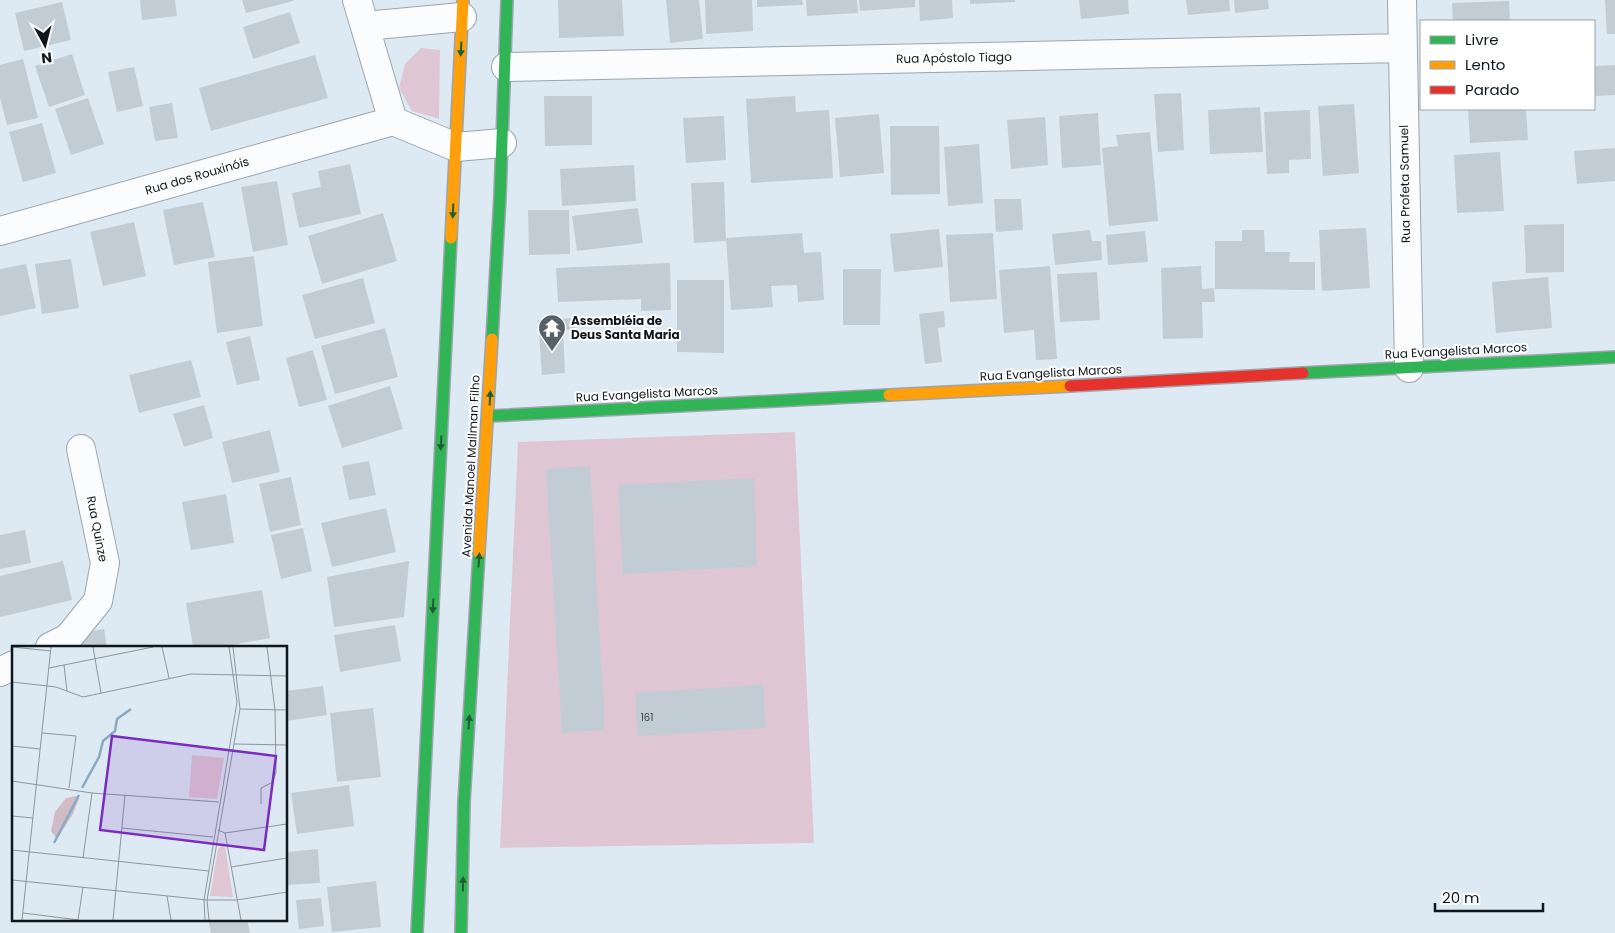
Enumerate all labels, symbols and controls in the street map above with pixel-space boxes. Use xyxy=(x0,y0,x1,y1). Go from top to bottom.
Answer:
north arrow xyxy=(20,20,70,70)
legend xyxy=(1420,20,1595,110)
text: Livre xyxy=(1465,29,1498,50)
one-way arrow xyxy=(456,41,464,57)
text: N xyxy=(40,47,53,68)
street label: Rua Apóstolo Tiago xyxy=(896,48,1012,67)
text: Lento xyxy=(1465,54,1505,75)
text: Parado xyxy=(1465,79,1519,100)
street label: Rua Profeta Samuel xyxy=(1395,125,1414,243)
street label: Rua dos Rouxinóis xyxy=(143,153,251,199)
one-way arrow xyxy=(448,203,456,219)
place label: Assembléia de Deus Santa Maria xyxy=(571,312,680,343)
temple icon: Assembléia de Deus Santa Maria xyxy=(537,313,567,352)
street label: Rua Evangelista Marcos xyxy=(1384,338,1528,363)
street label: Rua Evangelista Marcos xyxy=(979,360,1123,385)
street label: Avenida Manoel Mallman Filho xyxy=(457,374,484,558)
street label: Rua Evangelista Marcos xyxy=(575,381,719,406)
one-way arrow xyxy=(486,389,494,405)
one-way arrow xyxy=(437,435,445,451)
street label: Rua Quinze xyxy=(83,494,112,563)
one-way arrow xyxy=(476,551,484,567)
one-way arrow xyxy=(429,598,437,614)
inset map xyxy=(12,646,288,920)
house number: 161 xyxy=(641,710,653,725)
one-way arrow xyxy=(465,714,473,730)
one-way arrow xyxy=(459,876,467,892)
scale bar xyxy=(1435,880,1542,912)
text: 20 m xyxy=(1442,887,1480,908)

